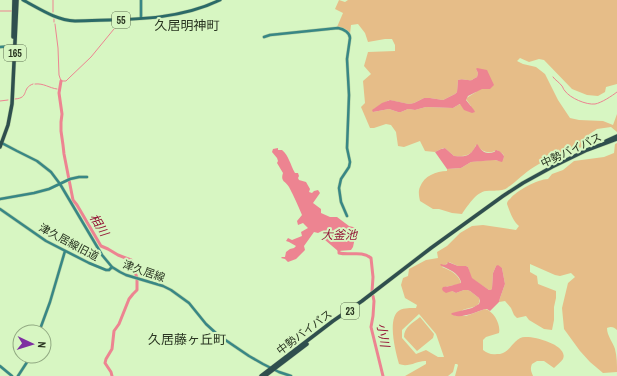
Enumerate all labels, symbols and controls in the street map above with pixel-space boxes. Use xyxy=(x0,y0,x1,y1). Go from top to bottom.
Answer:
road number: 55 xyxy=(112,12,130,28)
district label: 久居明神町 xyxy=(154,17,220,34)
road number: 165 xyxy=(4,45,26,61)
street label: 中勢バイパス xyxy=(538,130,604,170)
water label: 相川 xyxy=(86,211,113,241)
street label: 津久居線旧道 xyxy=(37,220,101,264)
water label: 大釜池 xyxy=(321,227,358,243)
street label: 津久居線 xyxy=(121,257,167,285)
road number: 23 xyxy=(341,303,359,319)
street label: 中勢バイパス xyxy=(274,307,334,357)
water label: 小川 xyxy=(373,322,393,350)
north arrow xyxy=(12,324,52,364)
district label: 久居藤ヶ丘町 xyxy=(148,331,226,348)
text: N xyxy=(35,341,49,348)

